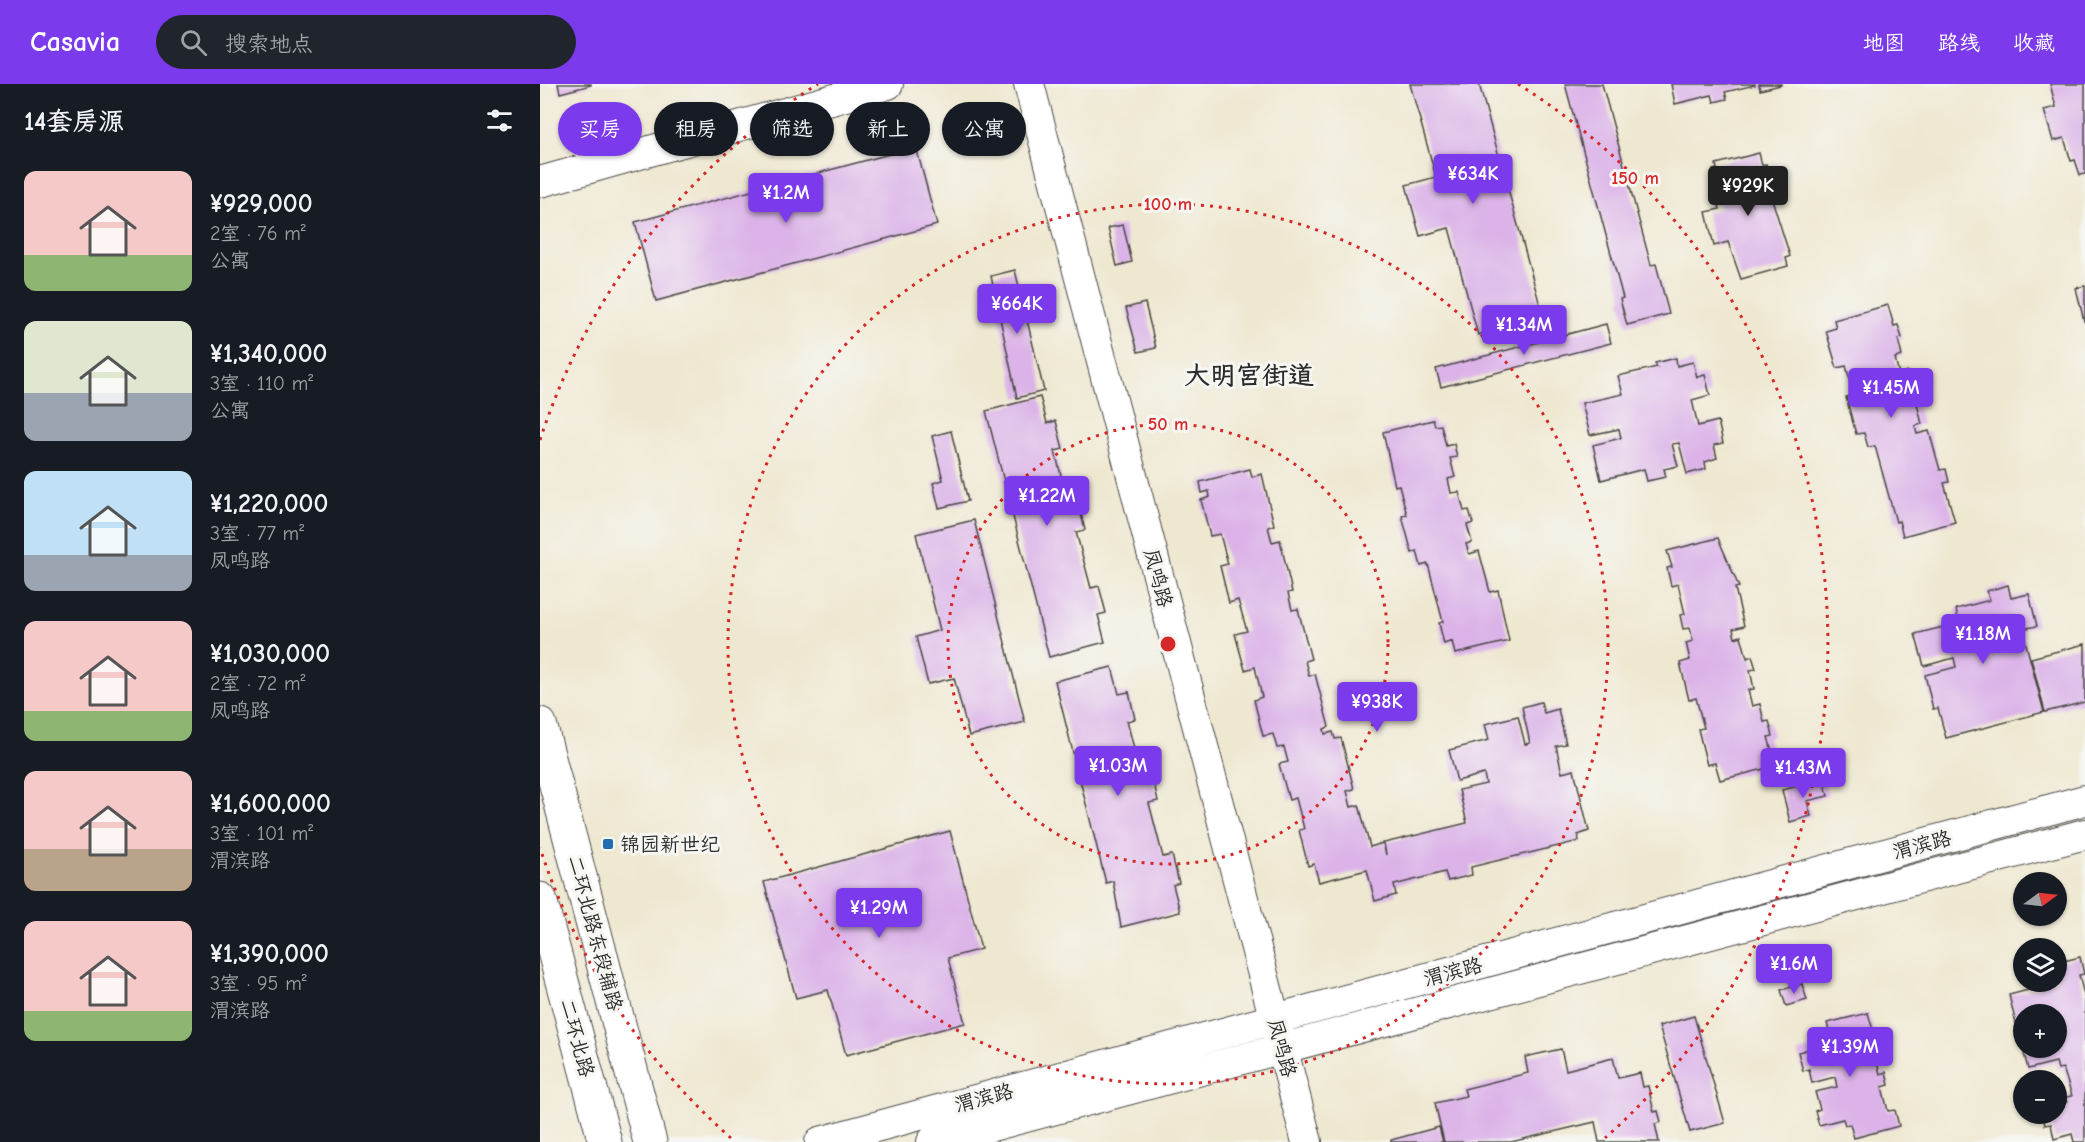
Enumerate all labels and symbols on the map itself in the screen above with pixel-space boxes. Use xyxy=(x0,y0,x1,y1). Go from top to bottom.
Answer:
pin: ¥634K xyxy=(1431,154,1515,205)
pin: ¥929K xyxy=(1706,166,1790,217)
text: 150 m xyxy=(1611,168,1659,189)
pin: ¥1.2M xyxy=(744,173,828,224)
text: 100 m xyxy=(1144,194,1192,215)
pin: ¥664K xyxy=(975,284,1059,335)
pin: ¥1.34M xyxy=(1475,305,1573,356)
district label: 大明宫街道 xyxy=(1184,361,1314,391)
pin: ¥1.45M xyxy=(1842,368,1940,419)
text: 50 m xyxy=(1148,414,1188,435)
pin: ¥1.22M xyxy=(998,476,1096,527)
street label: 凤鸣路 xyxy=(1139,546,1177,611)
pin: ¥1.18M xyxy=(1934,614,2032,665)
centre of rings xyxy=(1158,634,1178,654)
pin: ¥938K xyxy=(1335,682,1419,733)
pin: ¥1.03M xyxy=(1069,746,1167,797)
pin: ¥1.43M xyxy=(1754,748,1852,799)
street label: 渭滨路 xyxy=(1890,826,1955,864)
place label: 锦园新世纪 xyxy=(620,833,720,856)
marker: 锦园新世纪 xyxy=(601,837,615,851)
street label: 二环北路东段辅路 xyxy=(563,853,627,1014)
north arrow xyxy=(2013,872,2067,926)
pin: ¥1.29M xyxy=(830,888,928,939)
pin: ¥1.6M xyxy=(1752,944,1836,995)
street label: 渭滨路 xyxy=(1421,953,1486,991)
street label: 二环北路 xyxy=(556,996,599,1081)
street label: 凤鸣路 xyxy=(1263,1016,1301,1081)
pin: ¥1.39M xyxy=(1801,1027,1899,1078)
street label: 渭滨路 xyxy=(952,1079,1017,1117)

